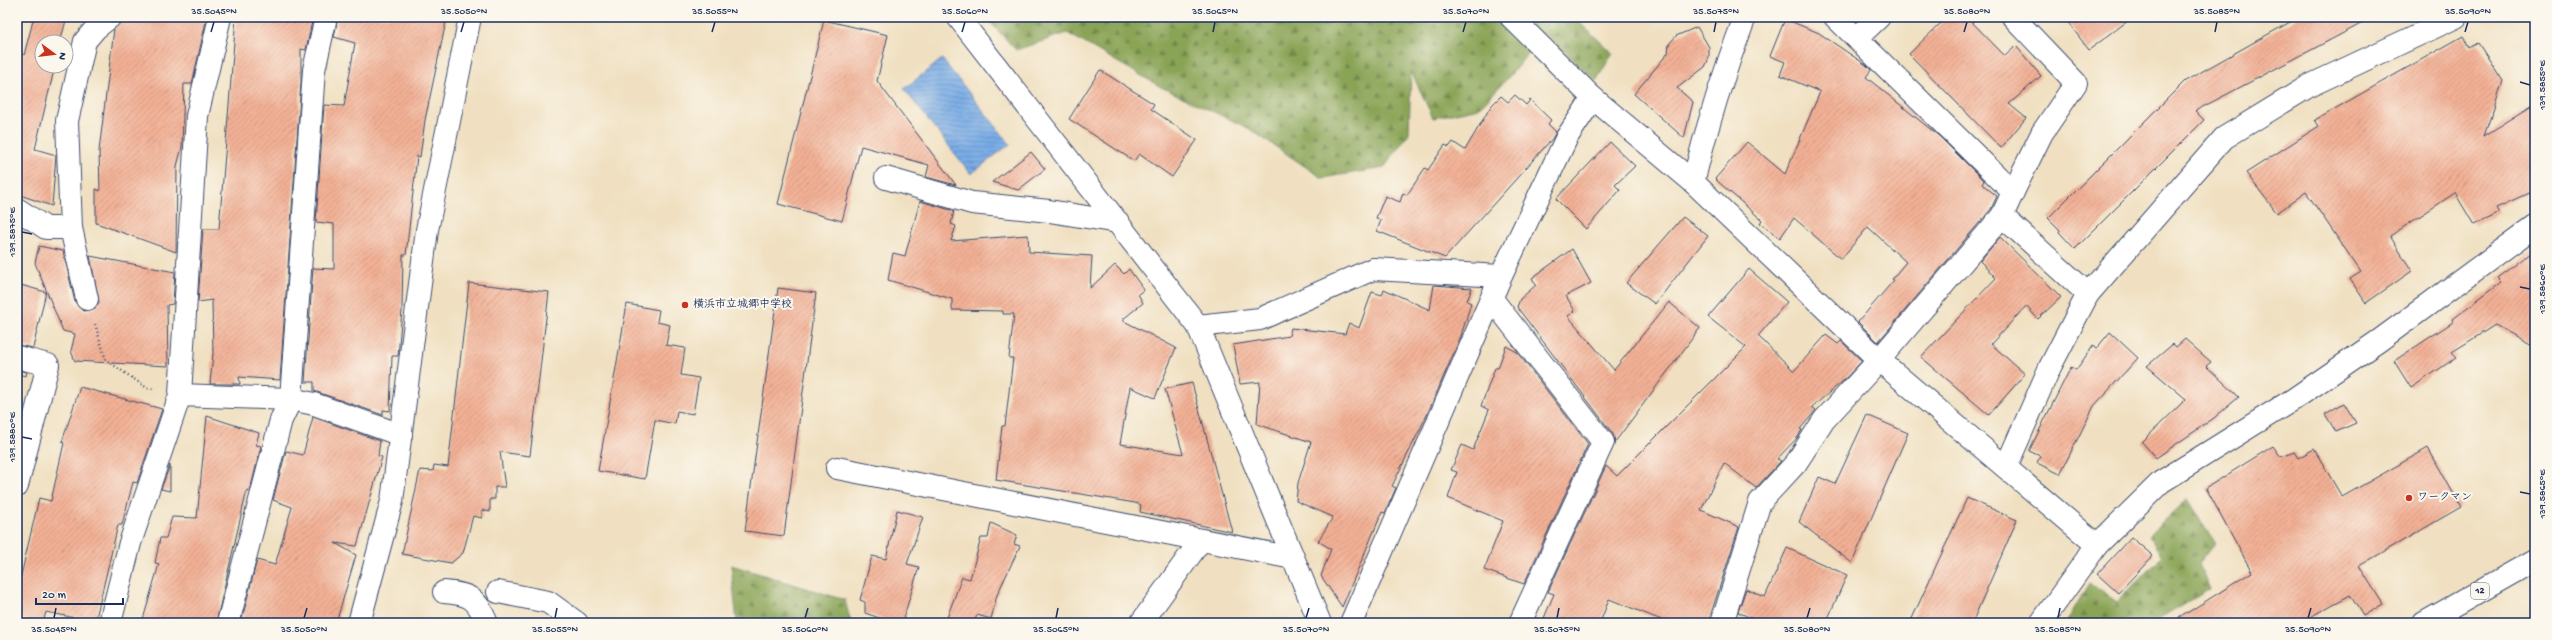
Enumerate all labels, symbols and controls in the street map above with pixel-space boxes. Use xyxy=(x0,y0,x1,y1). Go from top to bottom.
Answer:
text: 35.5045°N xyxy=(190,6,237,18)
text: 35.5050°N xyxy=(440,6,488,18)
text: 35.5055°N xyxy=(691,6,739,18)
text: 35.5060°N xyxy=(941,6,989,18)
text: 35.5065°N xyxy=(1191,6,1238,18)
text: 35.5070°N xyxy=(1442,6,1490,18)
text: 35.5075°N xyxy=(1692,6,1739,18)
text: 35.5080°N xyxy=(1943,6,1991,18)
text: 35.5085°N xyxy=(2193,6,2241,18)
text: 35.5090°N xyxy=(2444,6,2492,18)
north arrow xyxy=(34,34,74,74)
text: N xyxy=(55,51,68,61)
text: 139.5855°E xyxy=(2537,60,2549,111)
text: 139.5875°E xyxy=(7,207,19,258)
text: 139.5860°E xyxy=(2537,263,2549,315)
place label: 横浜市立城郷中学校 xyxy=(693,298,792,311)
marker: 横浜市立城郷中学校 xyxy=(680,300,690,310)
text: 139.5880°E xyxy=(7,411,19,463)
text: 139.5865°E xyxy=(2537,469,2549,520)
place label: ワークマン xyxy=(2417,492,2472,504)
marker: ワークマン xyxy=(2404,493,2414,503)
scale bar xyxy=(36,580,123,606)
road number: 12 xyxy=(2471,583,2489,599)
text: 20 m xyxy=(42,589,67,603)
text: 35.5045°N xyxy=(30,624,77,636)
text: 35.5050°N xyxy=(280,624,328,636)
text: 35.5055°N xyxy=(531,624,579,636)
text: 35.5060°N xyxy=(781,624,829,636)
text: 35.5065°N xyxy=(1032,624,1079,636)
text: 35.5070°N xyxy=(1282,624,1330,636)
text: 35.5075°N xyxy=(1533,624,1580,636)
text: 35.5080°N xyxy=(1783,624,1831,636)
text: 35.5085°N xyxy=(2034,624,2082,636)
text: 35.5090°N xyxy=(2284,624,2332,636)

